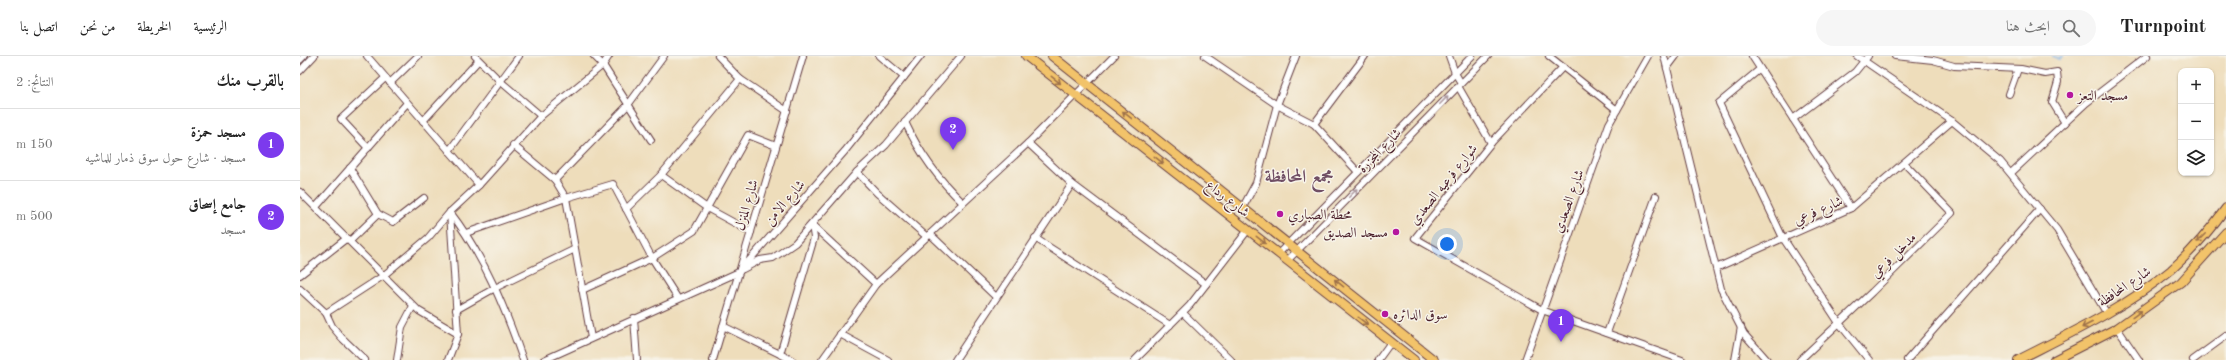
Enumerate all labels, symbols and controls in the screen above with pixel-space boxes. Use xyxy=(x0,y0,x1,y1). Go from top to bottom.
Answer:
search box xyxy=(1816,10,2096,46)
icon: search xyxy=(2060,17,2082,39)
text: Turnpoint xyxy=(2120,18,2206,37)
text: اتصل بنا xyxy=(20,20,58,34)
text: من نحن xyxy=(80,20,115,34)
text: الخريطة xyxy=(137,20,171,34)
text: الرئيسية xyxy=(193,20,227,34)
text: ابحث هنا xyxy=(2006,20,2050,35)
map controls xyxy=(2178,68,2214,176)
button: + xyxy=(2178,68,2214,104)
text: بالقرب منك xyxy=(216,73,284,90)
text: النتائج: 2 xyxy=(16,76,54,89)
one-way arrow xyxy=(1051,76,1062,84)
place label: مسجد التعز xyxy=(2076,89,2128,104)
marker: مسجد التعز xyxy=(2065,90,2075,100)
one-way arrow xyxy=(1439,95,1449,105)
button: − xyxy=(2178,104,2214,140)
one-way arrow xyxy=(1122,111,1133,119)
pin: 2 xyxy=(940,117,966,150)
text: مسجد حمزة xyxy=(191,126,246,141)
street label: شارع المجزرة xyxy=(1355,126,1407,178)
text: 150 m xyxy=(16,138,53,151)
text: 1 xyxy=(267,138,275,151)
button: layers xyxy=(2178,140,2214,176)
street label: شوارع فرعيه الصعدي xyxy=(1407,142,1484,230)
text: مسجد · شارع حول سوق ذمار للماشيه xyxy=(85,152,246,165)
one-way arrow xyxy=(1153,156,1164,165)
district label: مجمع المحافظة xyxy=(1265,168,1333,193)
street label: شارع الصعدي xyxy=(1551,168,1591,236)
street label: شارع المنزل xyxy=(733,178,765,233)
street label: شارع الامن xyxy=(762,178,811,230)
street label: شارع رداع xyxy=(1201,178,1252,223)
one-way arrow xyxy=(1349,188,1358,198)
street label: شارع فرعي xyxy=(1792,194,1847,232)
text: جامع إسحاق xyxy=(189,198,246,213)
place label: محطة الصباري xyxy=(1288,208,1352,226)
marker: محطة الصباري xyxy=(1275,209,1285,219)
text: 500 m xyxy=(16,210,53,223)
text: 2 xyxy=(267,210,275,223)
text: مسجد xyxy=(220,224,246,237)
place label: مسجد الصديق xyxy=(1323,226,1388,241)
marker: مسجد الصديق xyxy=(1391,227,1401,237)
street label: مدخل فرعي xyxy=(1868,230,1922,284)
one-way arrow xyxy=(2196,233,2206,243)
your location xyxy=(1437,234,1457,254)
one-way arrow xyxy=(1255,236,1266,245)
street label: شارع المحافظة xyxy=(2096,264,2156,313)
one-way arrow xyxy=(1333,278,1344,287)
place label: سوق الدائره xyxy=(1393,308,1448,323)
marker: سوق الدائره xyxy=(1380,309,1390,319)
pin: 1 xyxy=(1548,309,1574,342)
one-way arrow xyxy=(2131,310,2142,318)
one-way arrow xyxy=(1358,316,1369,325)
one-way arrow xyxy=(2081,321,2093,329)

